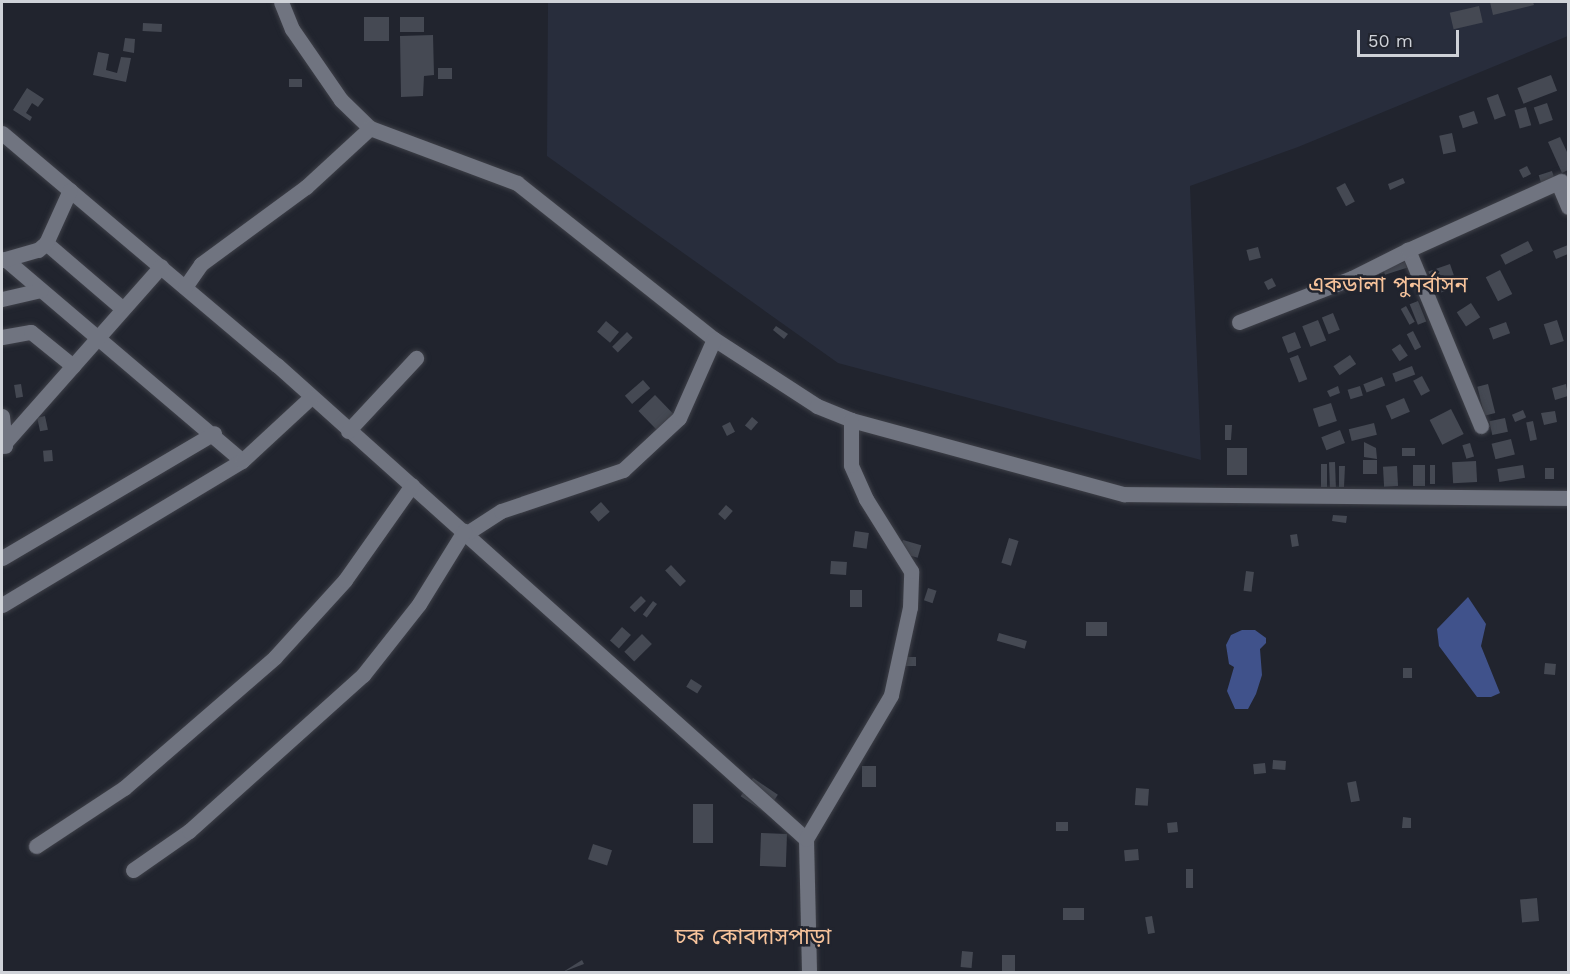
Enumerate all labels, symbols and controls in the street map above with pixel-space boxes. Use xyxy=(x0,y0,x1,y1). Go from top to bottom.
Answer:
scale bar xyxy=(1360,18,1462,56)
text: 50 m xyxy=(1368,30,1413,51)
district label: একডালা পুনর্বাসন xyxy=(1308,272,1468,298)
district label: চক কোবদাসপাড়া xyxy=(675,924,831,950)

